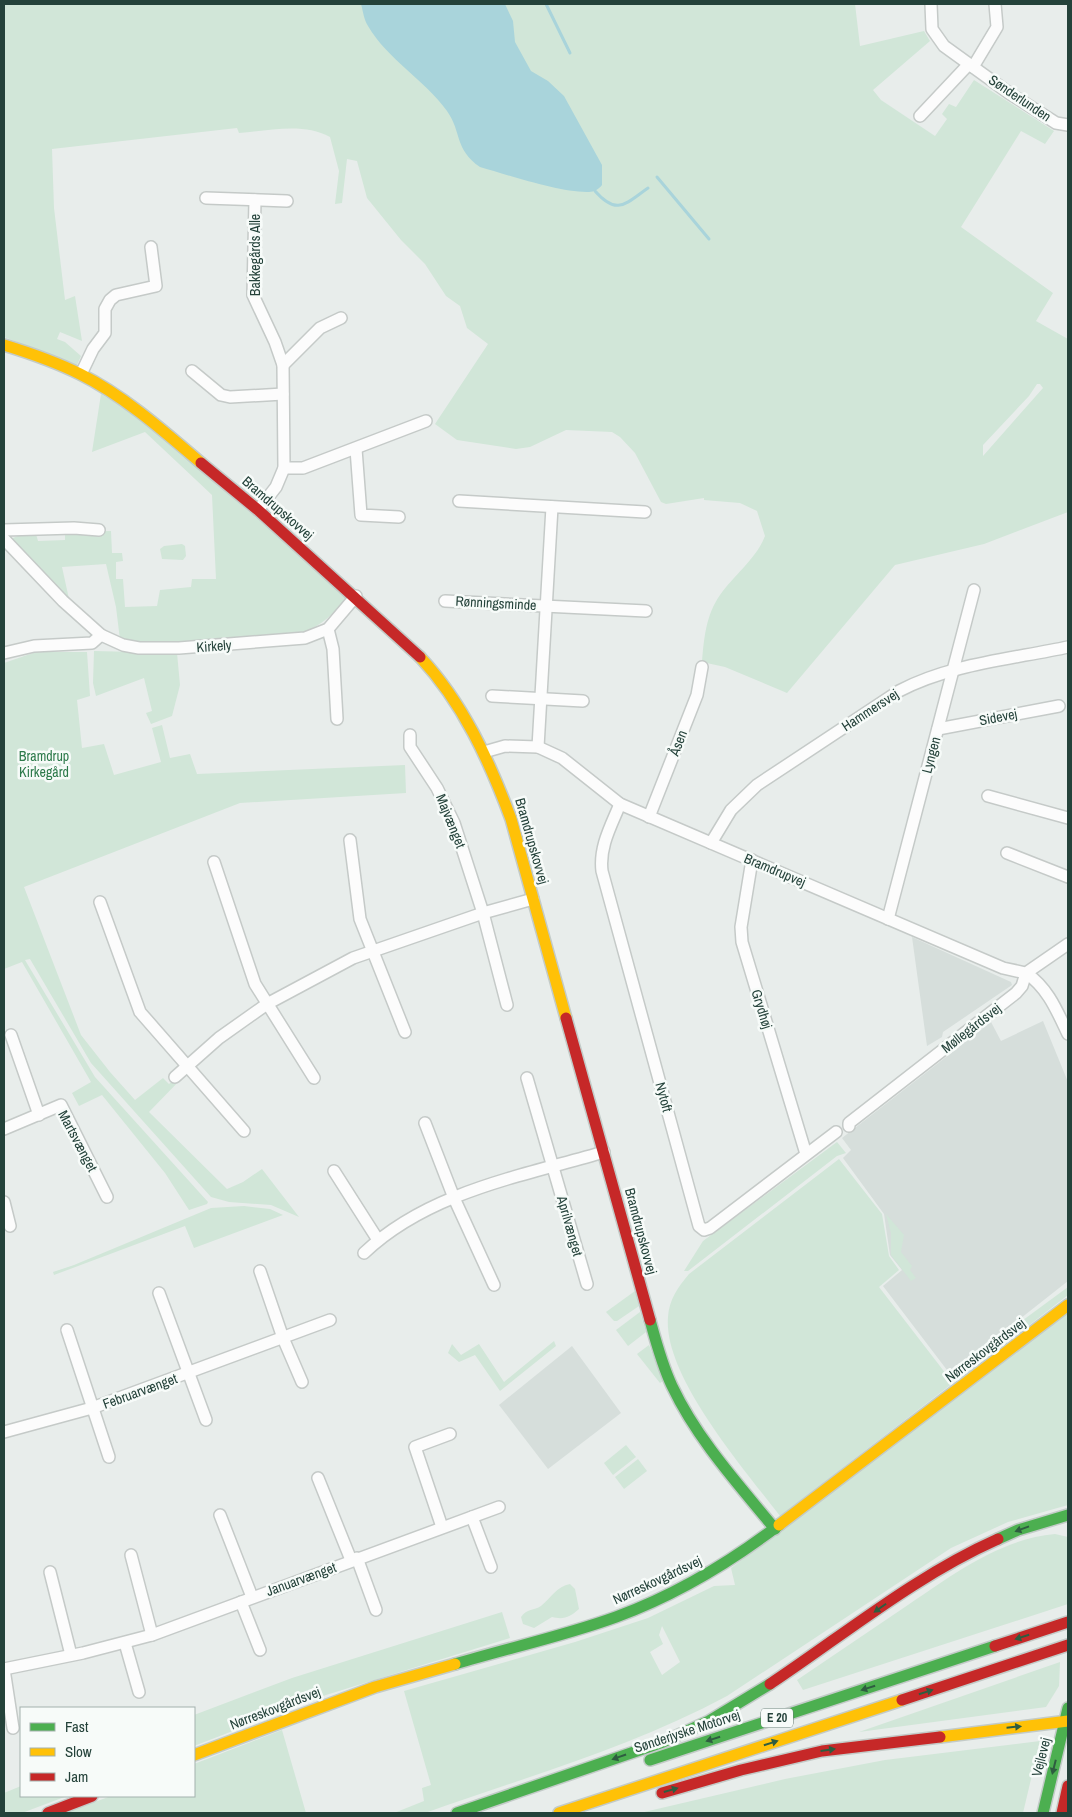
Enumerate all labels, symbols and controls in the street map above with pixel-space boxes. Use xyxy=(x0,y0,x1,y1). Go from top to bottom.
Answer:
street label: Sønderlunden xyxy=(985,71,1055,125)
street label: Bakkegårds Alle xyxy=(246,214,264,296)
street label: Bramdrupskovvej xyxy=(239,472,317,544)
street label: Rønningsminde xyxy=(455,592,537,614)
street label: Kirkely xyxy=(196,636,232,656)
street label: Hammersvej xyxy=(838,685,902,735)
street label: Sidevej xyxy=(977,705,1019,729)
street label: Åsen xyxy=(665,728,691,759)
street label: Lyngen xyxy=(917,735,945,775)
park label: Bramdrup Kirkegård xyxy=(19,747,69,781)
street label: Majvænget xyxy=(432,791,470,851)
street label: Bramdrupskovvej xyxy=(511,796,553,886)
street label: Bramdrupvej xyxy=(742,849,808,891)
street label: Grydhøj xyxy=(748,987,776,1031)
street label: Møllegårdsvej xyxy=(938,999,1004,1057)
street label: Nytoft xyxy=(651,1080,677,1114)
street label: Martsvænget xyxy=(54,1107,102,1175)
street label: Bramdrupskovvej xyxy=(621,1186,661,1276)
street label: Aprilvænget xyxy=(553,1193,587,1258)
street label: Nørreskovgårdsvej xyxy=(941,1314,1029,1386)
street label: Februarvænget xyxy=(100,1369,180,1413)
one-way arrow xyxy=(1014,1526,1029,1533)
street label: Nørreskovgårdsvej xyxy=(610,1552,704,1608)
street label: Januarvænget xyxy=(263,1558,339,1600)
one-way arrow xyxy=(873,1603,887,1613)
one-way arrow xyxy=(1014,1634,1029,1642)
street label: Nørreskovgårdsvej xyxy=(227,1682,323,1734)
one-way arrow xyxy=(860,1685,875,1692)
one-way arrow xyxy=(918,1688,933,1695)
street label: Sønderjyske Motorvej xyxy=(632,1705,742,1757)
legend xyxy=(20,1707,195,1797)
road number: E 20 xyxy=(761,1709,793,1728)
text: Fast xyxy=(65,1716,89,1737)
one-way arrow xyxy=(1006,1723,1022,1731)
one-way arrow xyxy=(706,1735,721,1743)
street label: Vejlevej xyxy=(1027,1736,1055,1778)
one-way arrow xyxy=(764,1739,779,1746)
text: Slow xyxy=(65,1741,92,1762)
one-way arrow xyxy=(820,1746,836,1754)
one-way arrow xyxy=(611,1753,626,1761)
one-way arrow xyxy=(1050,1760,1058,1775)
text: Jam xyxy=(65,1766,88,1787)
one-way arrow xyxy=(663,1786,678,1794)

